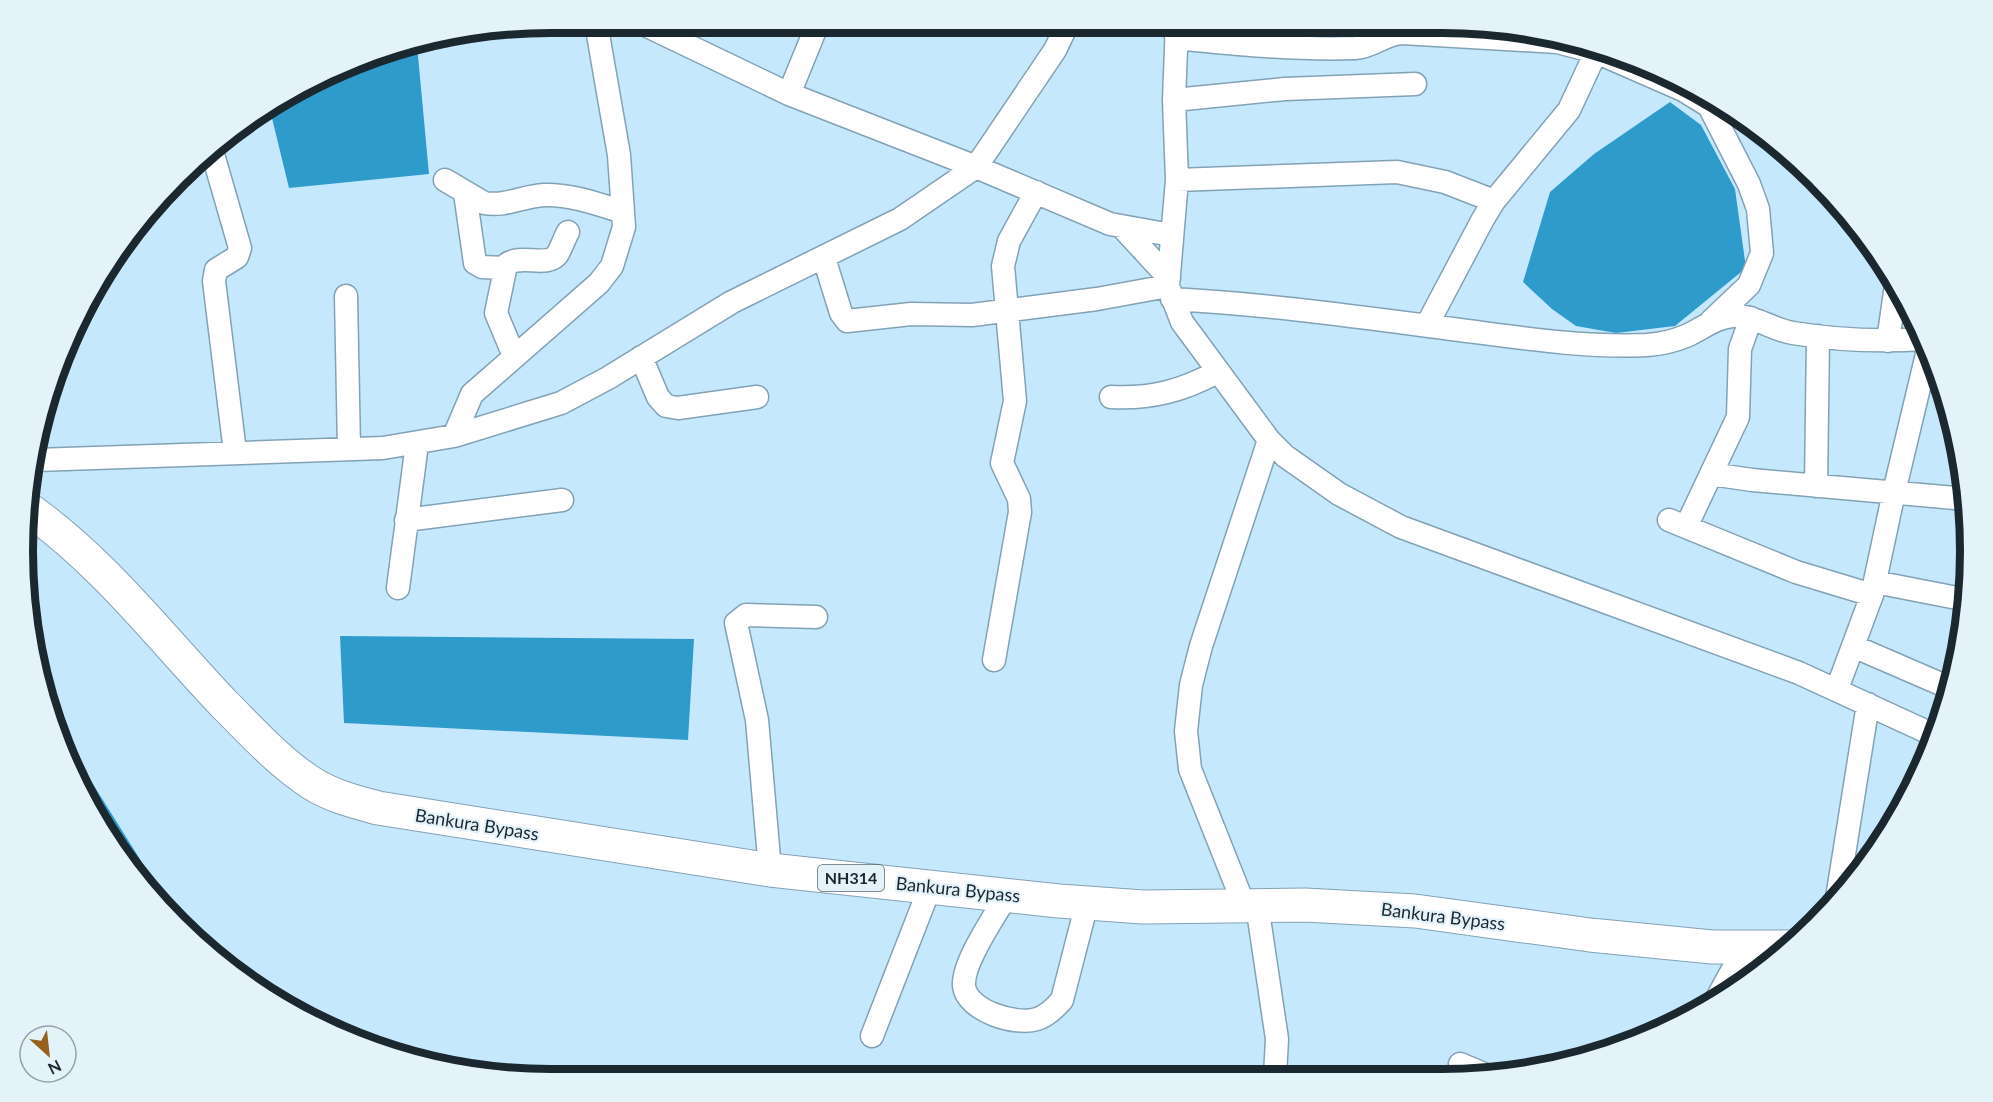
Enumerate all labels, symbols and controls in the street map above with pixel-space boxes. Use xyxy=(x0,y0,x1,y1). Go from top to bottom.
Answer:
street label: Bankura Bypass xyxy=(414,803,541,845)
road number: NH314 xyxy=(818,865,884,891)
street label: Bankura Bypass xyxy=(895,872,1022,906)
street label: Bankura Bypass xyxy=(1380,897,1507,935)
north arrow xyxy=(18,1024,78,1084)
text: N xyxy=(45,1057,65,1079)

